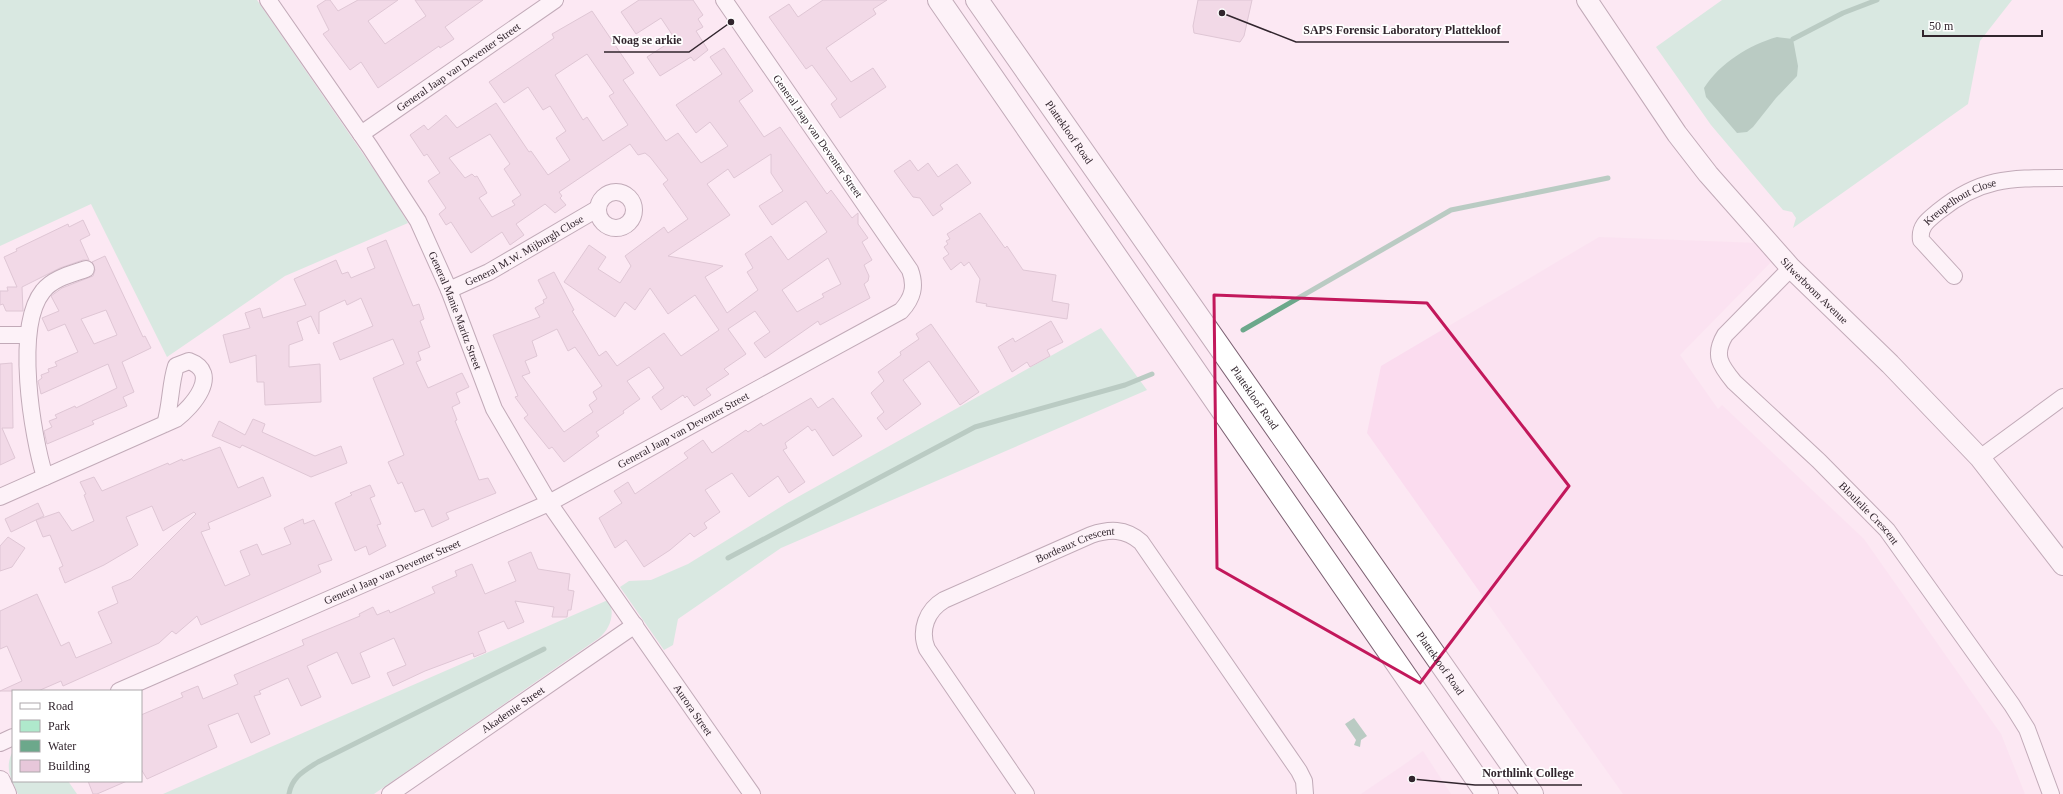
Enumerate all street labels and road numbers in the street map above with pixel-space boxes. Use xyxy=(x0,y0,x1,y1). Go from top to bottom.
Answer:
street label: General Jaap van Deventer Street xyxy=(394,20,522,114)
street label: General Jaap van Deventer Street xyxy=(771,72,865,200)
street label: Plattekloof Road xyxy=(1043,98,1096,166)
street label: Kreupelhout Close xyxy=(1921,176,1997,227)
street label: General M.W. Mijburgh Close xyxy=(463,212,586,288)
street label: General Manie Maritz Street xyxy=(426,249,484,371)
street label: Silwerboom Avenue xyxy=(1778,255,1851,326)
street label: Plattekloof Road xyxy=(1229,364,1281,432)
street label: General Jaap van Deventer Street xyxy=(615,389,751,470)
street label: Bloulelie Crescent xyxy=(1837,479,1901,547)
street label: Bordeaux Crescent xyxy=(1034,525,1115,565)
street label: General Jaap van Deventer Street xyxy=(322,537,462,607)
street label: Plattekloof Road xyxy=(1414,629,1467,697)
street label: Aurora Street xyxy=(671,682,715,738)
street label: Akademie Street xyxy=(479,684,546,735)

